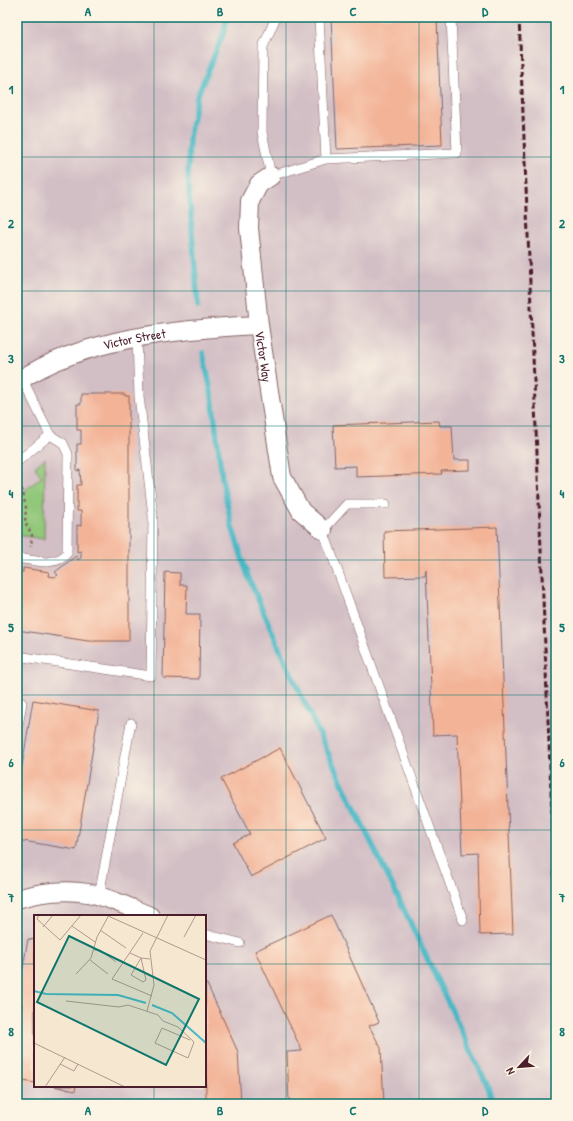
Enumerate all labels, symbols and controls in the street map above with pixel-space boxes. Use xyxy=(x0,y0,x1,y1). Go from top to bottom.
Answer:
text: A xyxy=(85,2,92,20)
text: B xyxy=(217,2,224,20)
text: C xyxy=(349,2,357,20)
text: D xyxy=(482,2,489,20)
text: 1 xyxy=(9,80,14,98)
text: 1 xyxy=(560,80,565,98)
text: 2 xyxy=(8,214,15,232)
text: 2 xyxy=(559,214,566,232)
street label: Victor Street xyxy=(101,324,167,354)
street label: Victor Way xyxy=(251,330,277,384)
text: 3 xyxy=(8,349,14,367)
text: 3 xyxy=(559,349,565,367)
text: 4 xyxy=(9,484,14,502)
text: 4 xyxy=(560,484,565,502)
text: 5 xyxy=(8,618,14,636)
text: 5 xyxy=(559,618,565,636)
text: 6 xyxy=(8,753,14,771)
text: 6 xyxy=(559,753,565,771)
text: 7 xyxy=(7,888,15,906)
text: 7 xyxy=(558,888,566,906)
inset map xyxy=(34,915,206,1087)
text: 8 xyxy=(8,1022,14,1040)
text: 8 xyxy=(559,1022,565,1040)
north arrow xyxy=(499,1047,539,1087)
text: N xyxy=(502,1066,518,1077)
text: A xyxy=(85,1101,92,1119)
text: B xyxy=(217,1101,224,1119)
text: C xyxy=(349,1101,357,1119)
text: D xyxy=(482,1101,489,1119)

